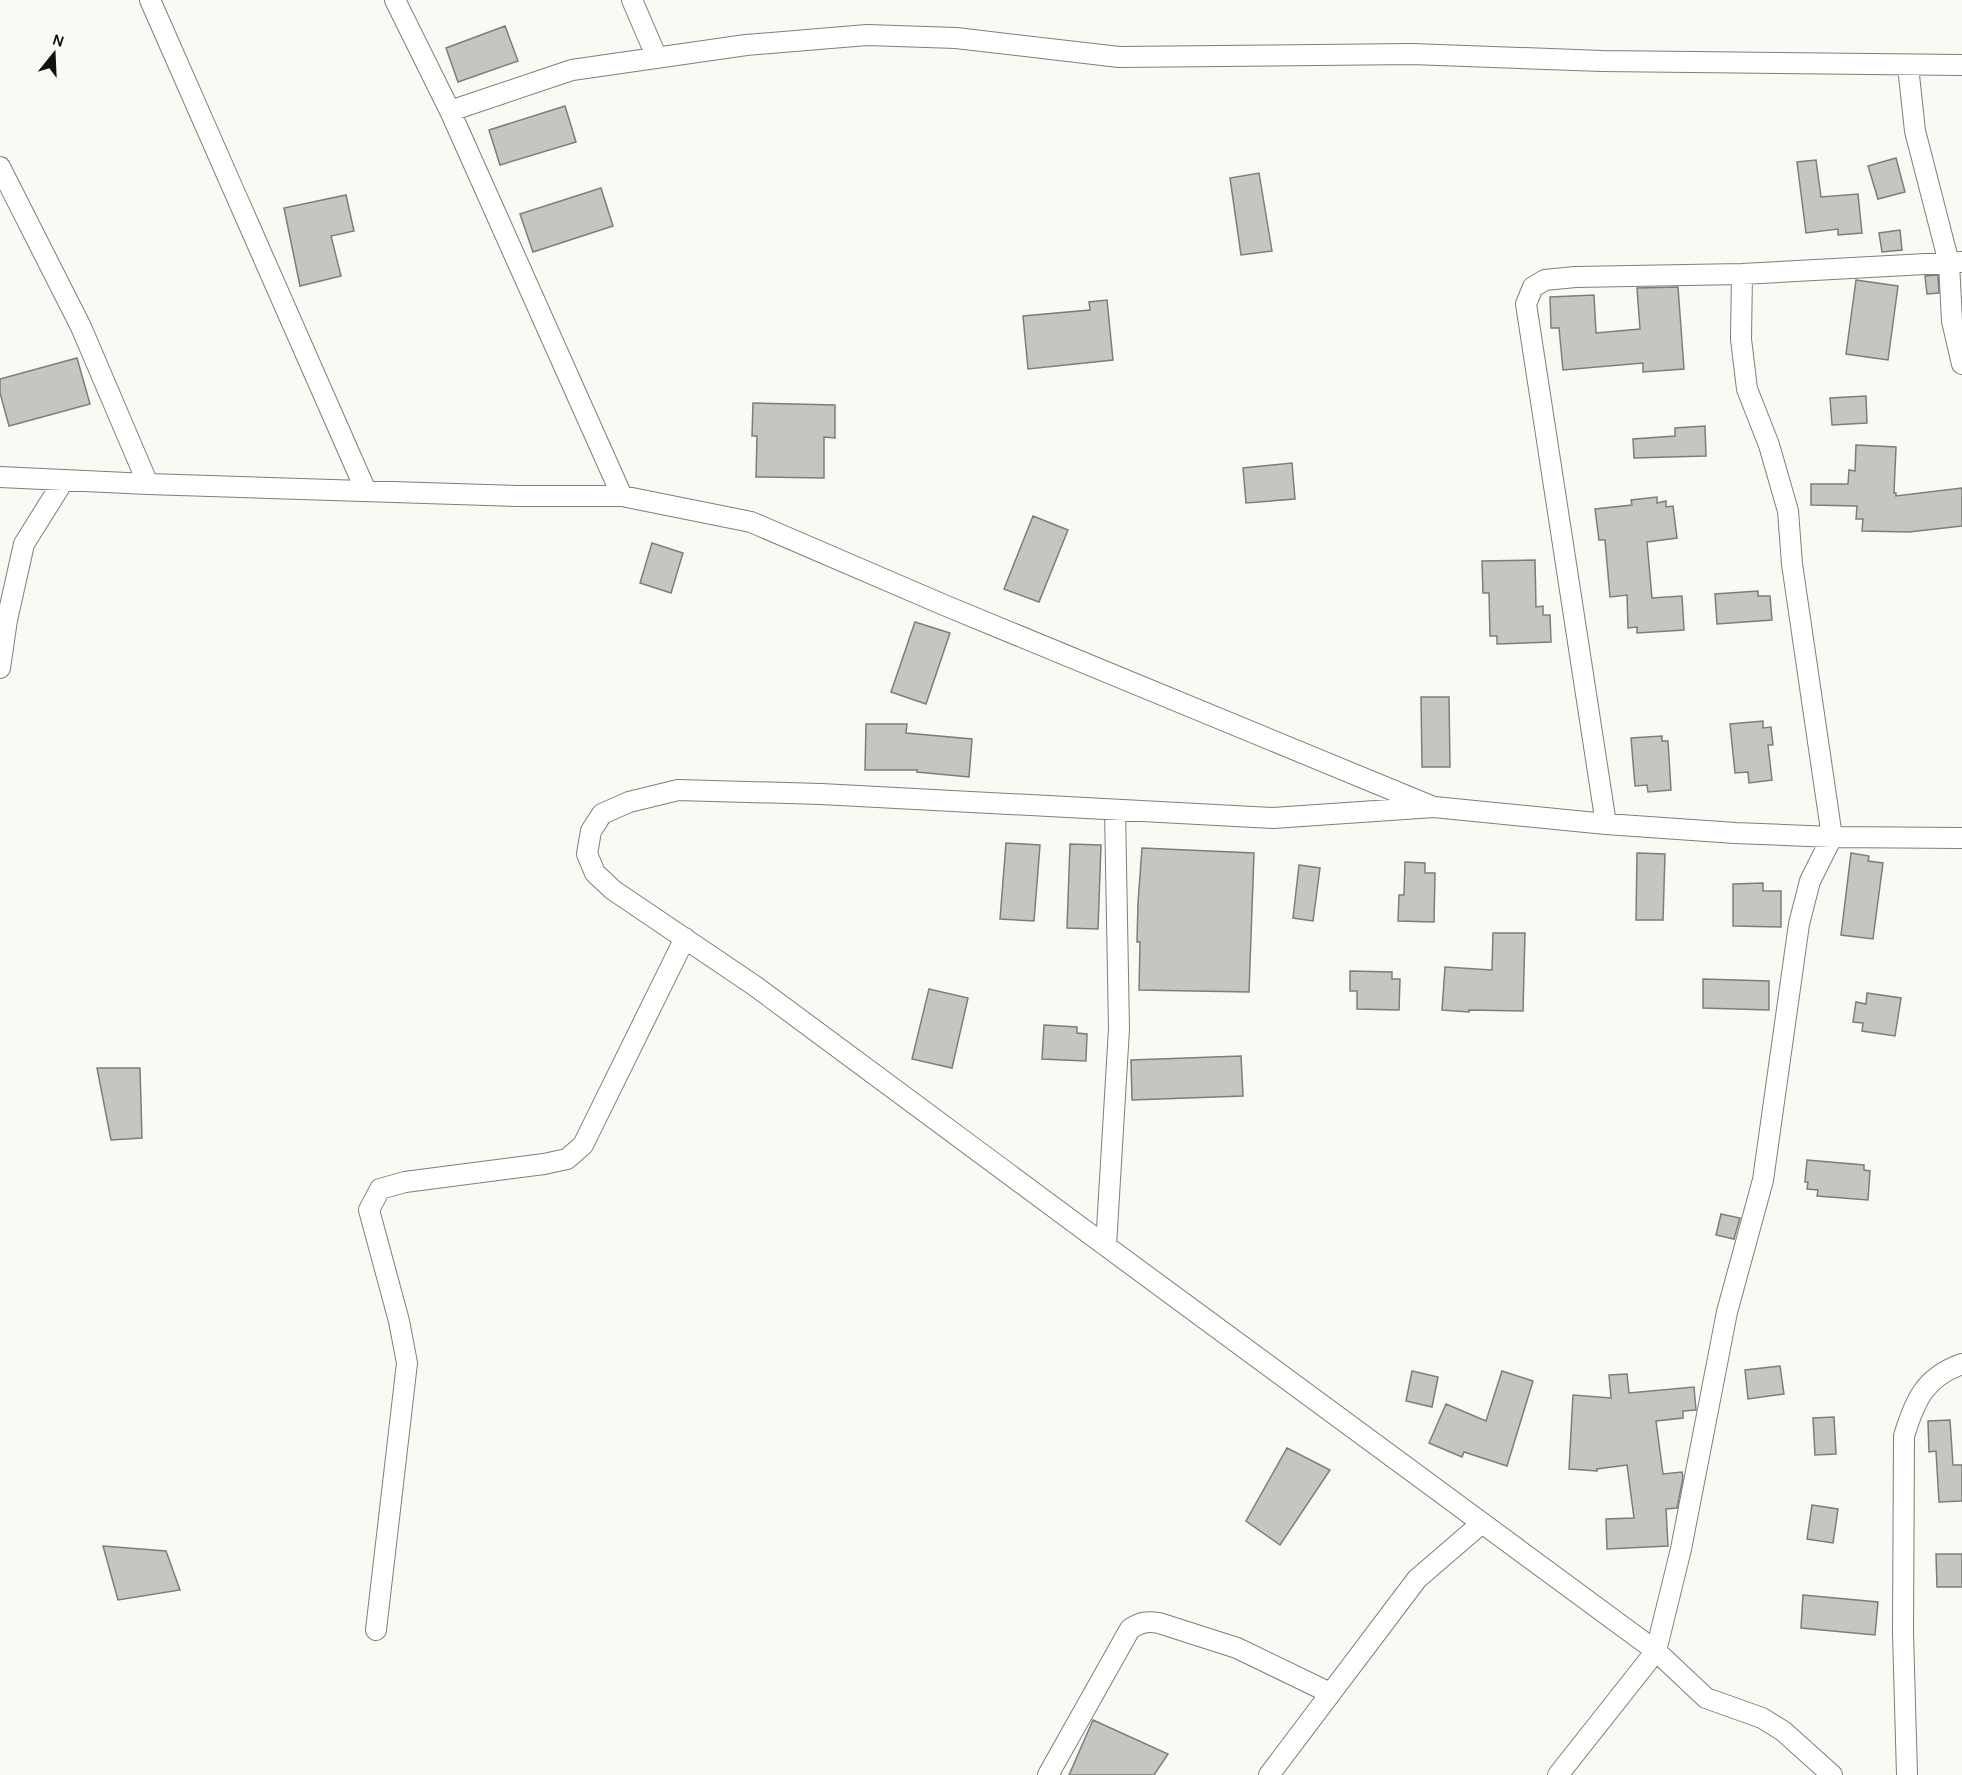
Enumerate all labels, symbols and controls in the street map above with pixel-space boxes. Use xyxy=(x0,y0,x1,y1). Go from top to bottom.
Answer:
north arrow xyxy=(24,24,84,84)
text: N xyxy=(50,29,67,51)

